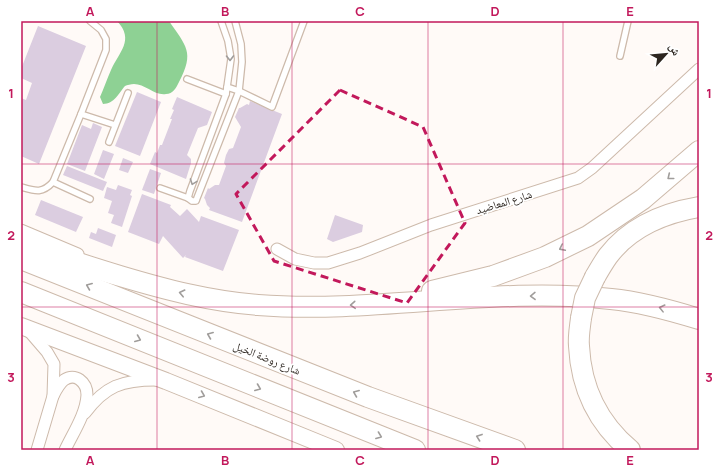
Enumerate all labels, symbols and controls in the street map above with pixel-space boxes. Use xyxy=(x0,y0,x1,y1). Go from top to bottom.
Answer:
text: A xyxy=(86,2,95,20)
text: B xyxy=(221,2,229,20)
text: C xyxy=(355,2,365,20)
text: D xyxy=(490,2,500,20)
text: E xyxy=(626,2,634,20)
north arrow xyxy=(646,34,686,74)
text: ش xyxy=(665,41,685,59)
one-way arrow xyxy=(226,56,234,62)
text: 1 xyxy=(8,84,14,102)
text: 1 xyxy=(706,84,712,102)
one-way arrow xyxy=(667,172,674,179)
one-way arrow xyxy=(189,178,197,185)
street label: شارع المعاضيد xyxy=(474,186,534,217)
text: 2 xyxy=(7,226,15,244)
text: 2 xyxy=(705,226,713,244)
one-way arrow xyxy=(559,244,566,251)
one-way arrow xyxy=(85,283,92,291)
one-way arrow xyxy=(179,290,185,298)
one-way arrow xyxy=(530,292,536,300)
one-way arrow xyxy=(350,301,356,310)
one-way arrow xyxy=(658,304,665,313)
one-way arrow xyxy=(206,331,213,339)
one-way arrow xyxy=(134,335,141,343)
street label: شارع روضة الخيل xyxy=(231,337,303,378)
text: 3 xyxy=(7,368,15,386)
text: 3 xyxy=(705,368,713,386)
one-way arrow xyxy=(254,383,262,391)
one-way arrow xyxy=(353,390,361,398)
one-way arrow xyxy=(198,391,205,399)
one-way arrow xyxy=(376,432,383,440)
one-way arrow xyxy=(475,433,482,442)
text: A xyxy=(86,451,95,469)
text: B xyxy=(221,451,229,469)
text: C xyxy=(355,451,365,469)
text: D xyxy=(490,451,500,469)
text: E xyxy=(626,451,634,469)

